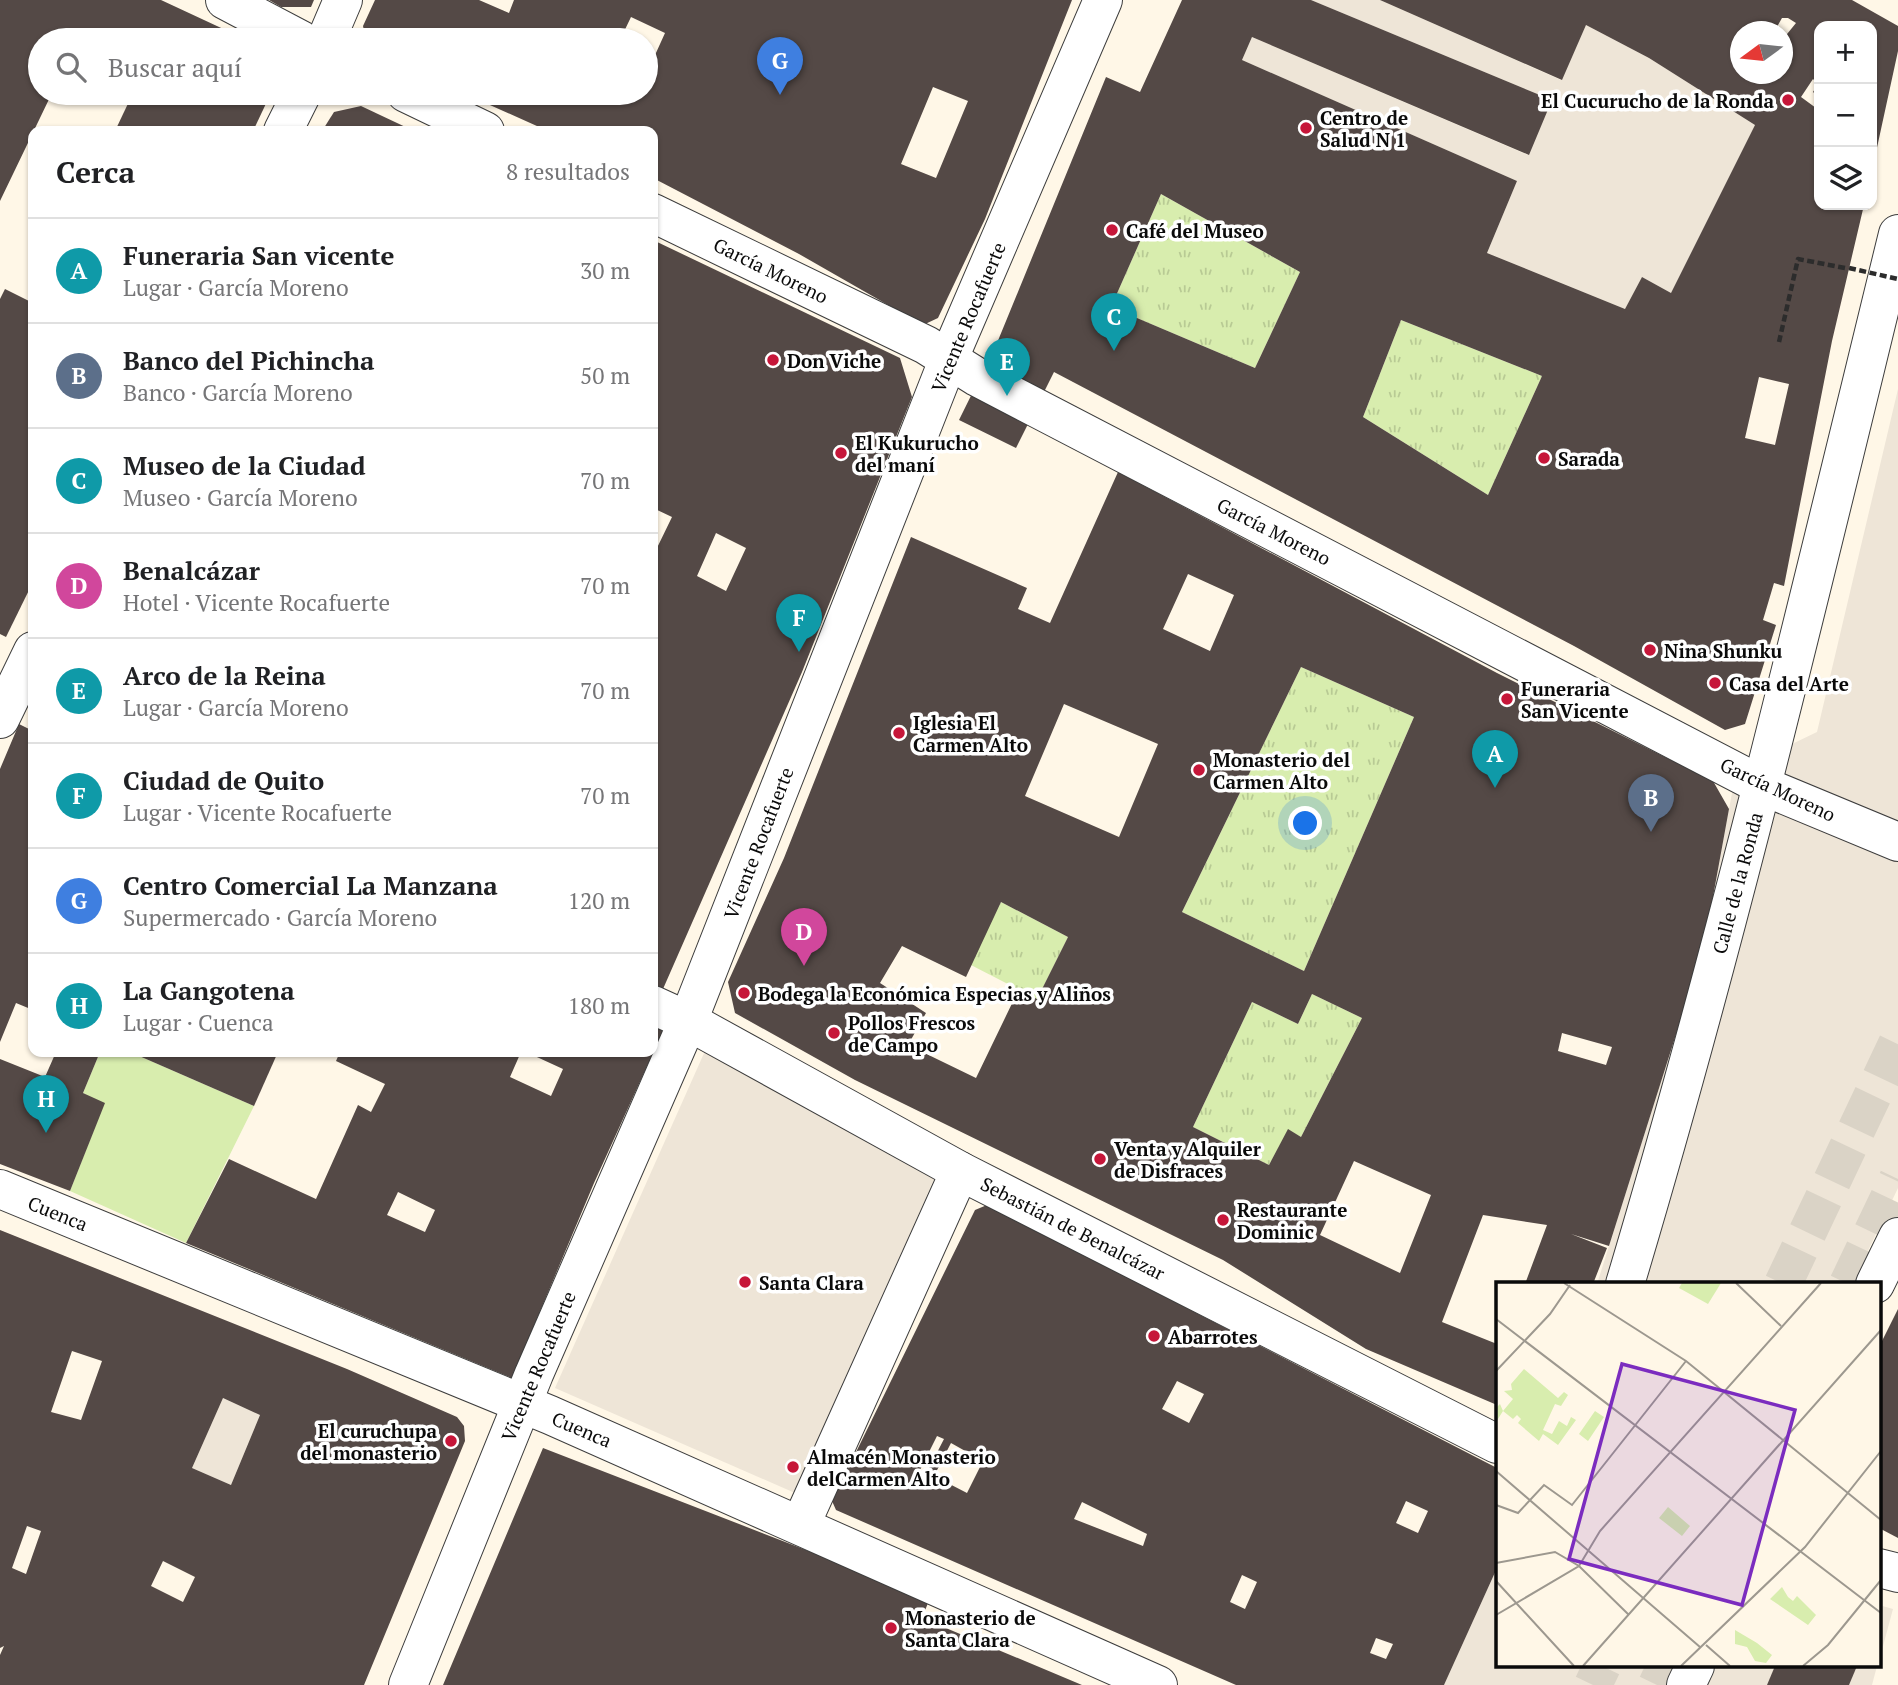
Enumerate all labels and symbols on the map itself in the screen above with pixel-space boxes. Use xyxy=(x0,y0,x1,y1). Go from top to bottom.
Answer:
north arrow xyxy=(1730,21,1793,84)
pin: G xyxy=(757,37,803,95)
place label: El Cucurucho de la Ronda xyxy=(1541,88,1774,113)
marker: El Cucurucho de la Ronda xyxy=(1780,92,1796,108)
place label: Centro de Salud N 1 xyxy=(1320,105,1408,152)
marker: Centro de Salud N 1 xyxy=(1298,120,1314,136)
place label: Café del Museo xyxy=(1126,218,1264,243)
marker: Café del Museo xyxy=(1104,222,1120,238)
street label: García Moreno xyxy=(710,232,832,308)
street label: Vicente Rocafuerte xyxy=(925,238,1011,396)
pin: C xyxy=(1091,293,1137,351)
pin: E xyxy=(984,338,1030,396)
place label: Don Viche xyxy=(787,348,881,373)
marker: Don Viche xyxy=(765,352,781,368)
place label: El Kukurucho del maní xyxy=(855,430,979,477)
marker: El Kukurucho del maní xyxy=(833,445,849,461)
place label: Sarada xyxy=(1558,446,1620,471)
marker: Sarada xyxy=(1536,450,1552,466)
street label: García Moreno xyxy=(1213,492,1335,570)
pin: F xyxy=(776,594,822,652)
place label: Nina Shunku xyxy=(1664,638,1783,663)
marker: Nina Shunku xyxy=(1642,642,1658,658)
place label: Casa del Arte xyxy=(1729,671,1849,696)
marker: Casa del Arte xyxy=(1707,675,1723,691)
place label: Funeraria San Vicente xyxy=(1521,676,1629,723)
marker: Funeraria San Vicente xyxy=(1499,691,1515,707)
place label: Iglesia El Carmen Alto xyxy=(913,710,1028,757)
marker: Iglesia El Carmen Alto xyxy=(891,725,907,741)
pin: A xyxy=(1472,730,1518,788)
place label: Monasterio del Carmen Alto xyxy=(1213,747,1350,794)
street label: García Moreno xyxy=(1716,751,1840,827)
marker: Monasterio del Carmen Alto xyxy=(1191,762,1207,778)
street label: Vicente Rocafuerte xyxy=(718,763,798,923)
pin: B xyxy=(1628,774,1674,832)
your location xyxy=(1288,806,1322,840)
street label: Calle de la Ronda xyxy=(1706,809,1768,957)
pin: D xyxy=(781,908,827,966)
place label: Bodega la Económica Especias y Aliños xyxy=(758,981,1111,1006)
marker: Bodega la Económica Especias y Aliños xyxy=(736,985,752,1001)
place label: Pollos Frescos de Campo xyxy=(848,1010,976,1057)
marker: Pollos Frescos de Campo xyxy=(826,1025,842,1041)
pin: H xyxy=(23,1075,69,1133)
place label: Venta y Alquiler de Disfraces xyxy=(1114,1136,1262,1183)
marker: Venta y Alquiler de Disfraces xyxy=(1092,1151,1108,1167)
street label: Sebastián de Benalcázar xyxy=(977,1171,1170,1286)
street label: Cuenca xyxy=(24,1190,92,1236)
place label: Restaurante Dominic xyxy=(1237,1197,1347,1244)
marker: Restaurante Dominic xyxy=(1215,1212,1231,1228)
place label: Santa Clara xyxy=(759,1270,864,1295)
marker: Santa Clara xyxy=(737,1274,753,1290)
inset map xyxy=(1496,1282,1881,1668)
street label: Vicente Rocafuerte xyxy=(495,1287,581,1445)
place label: Abarrotes xyxy=(1168,1324,1258,1349)
marker: Abarrotes xyxy=(1146,1328,1162,1344)
street label: Cuenca xyxy=(548,1405,616,1453)
place label: El curuchupa del monasterio xyxy=(300,1418,437,1465)
marker: El curuchupa del monasterio xyxy=(443,1433,459,1449)
place label: Almacén Monasterio delCarmen Alto xyxy=(807,1444,996,1491)
marker: Almacén Monasterio delCarmen Alto xyxy=(785,1459,801,1475)
place label: Monasterio de Santa Clara xyxy=(905,1605,1036,1652)
marker: Monasterio de Santa Clara xyxy=(883,1620,899,1636)

